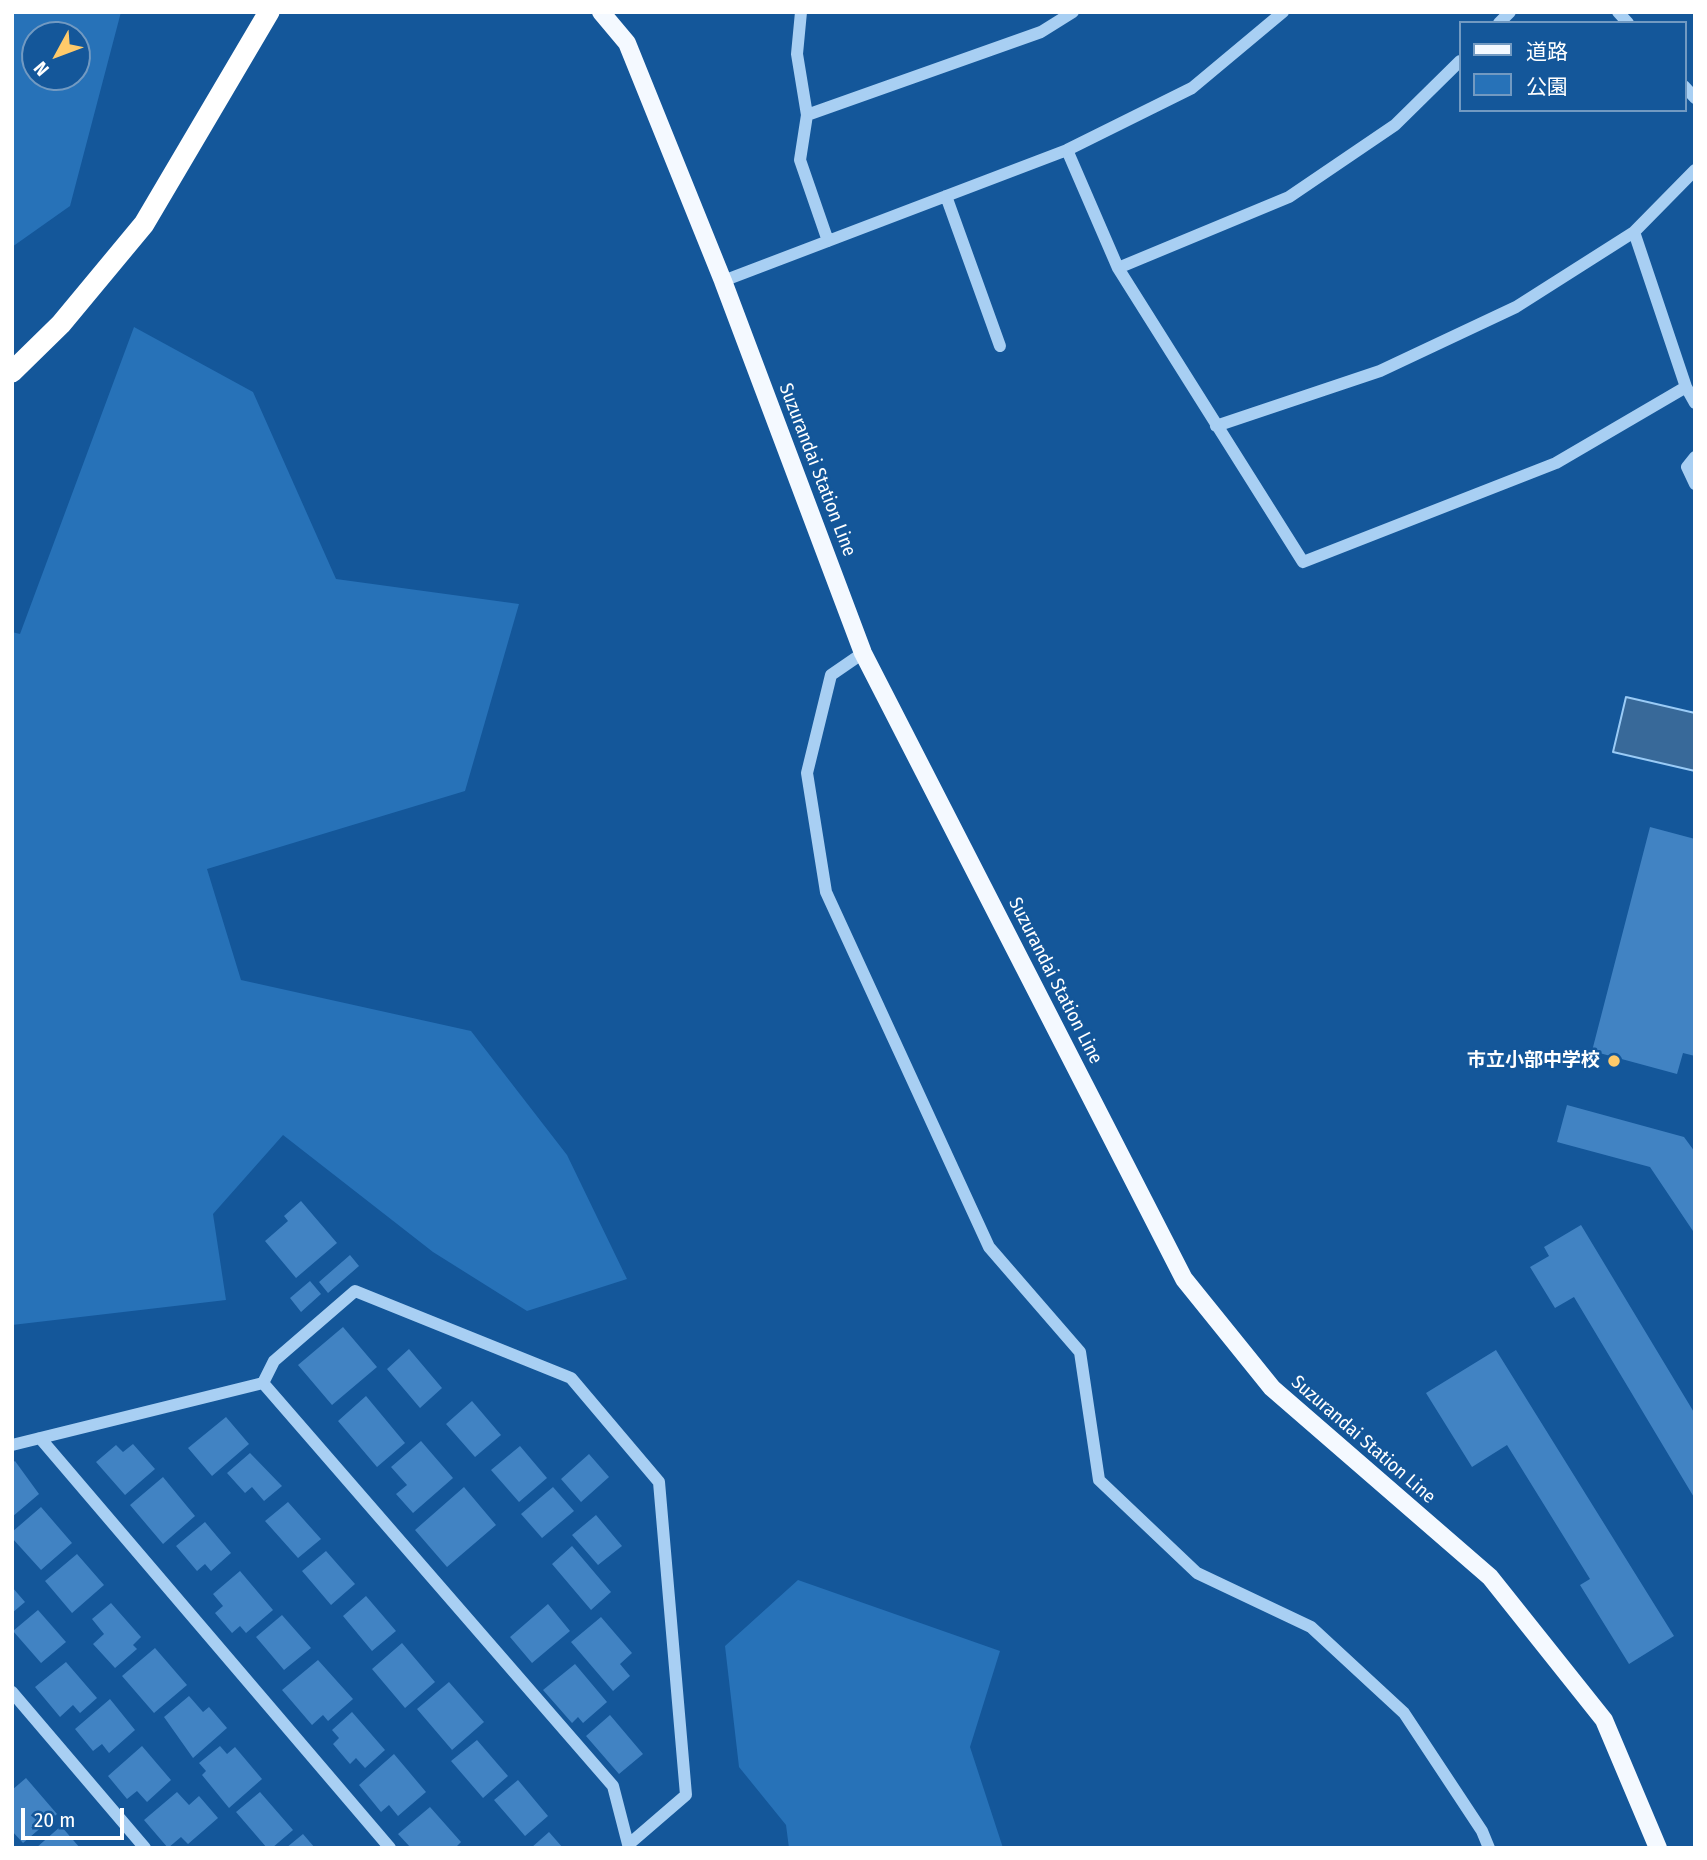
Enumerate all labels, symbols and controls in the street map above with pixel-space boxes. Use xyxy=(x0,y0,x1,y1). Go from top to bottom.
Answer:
north arrow xyxy=(21,21,91,91)
legend xyxy=(1458,21,1686,112)
text: 道路 xyxy=(1526,39,1568,65)
text: N xyxy=(29,57,54,81)
text: 公園 xyxy=(1526,74,1568,100)
street label: Suzurandai Station Line xyxy=(773,380,861,560)
street label: Suzurandai Station Line xyxy=(1003,894,1107,1068)
place label: 市立小部中学校 xyxy=(1467,1050,1600,1072)
marker: 市立小部中学校 xyxy=(1606,1053,1622,1069)
street label: Suzurandai Station Line xyxy=(1286,1371,1440,1509)
scale bar xyxy=(24,1794,128,1838)
text: 20 m xyxy=(34,1807,75,1833)

